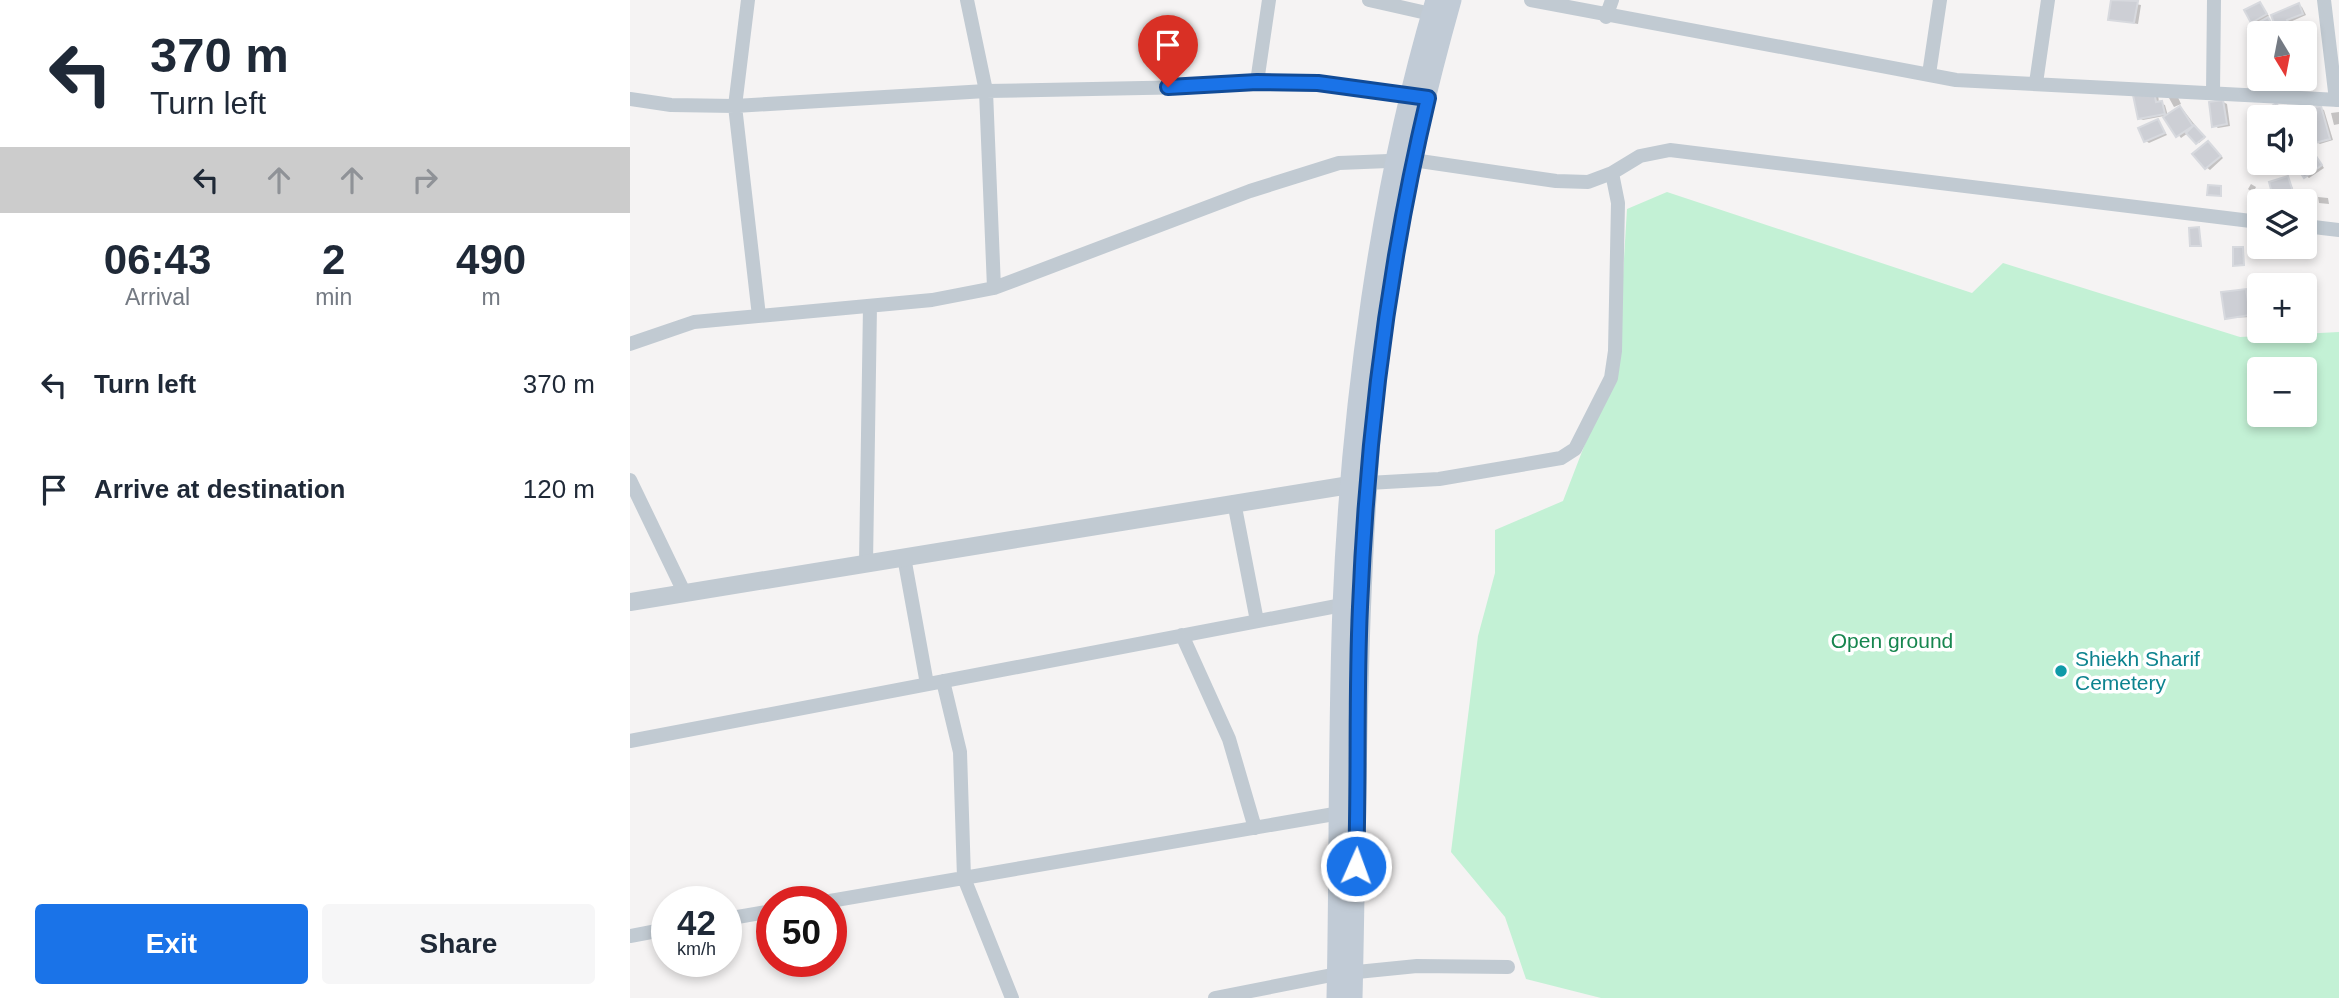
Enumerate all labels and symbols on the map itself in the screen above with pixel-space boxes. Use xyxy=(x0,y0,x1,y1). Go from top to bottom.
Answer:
pin xyxy=(1138,15,1198,87)
north arrow xyxy=(2247,21,2317,91)
park label: Open ground xyxy=(1831,629,1953,652)
place label: Shiekh Sharif Cemetery xyxy=(2075,647,2200,694)
marker: Shiekh Sharif Cemetery xyxy=(2053,663,2069,679)
position arrow xyxy=(1319,829,1393,903)
speed limit sign: 50 xyxy=(756,886,847,977)

